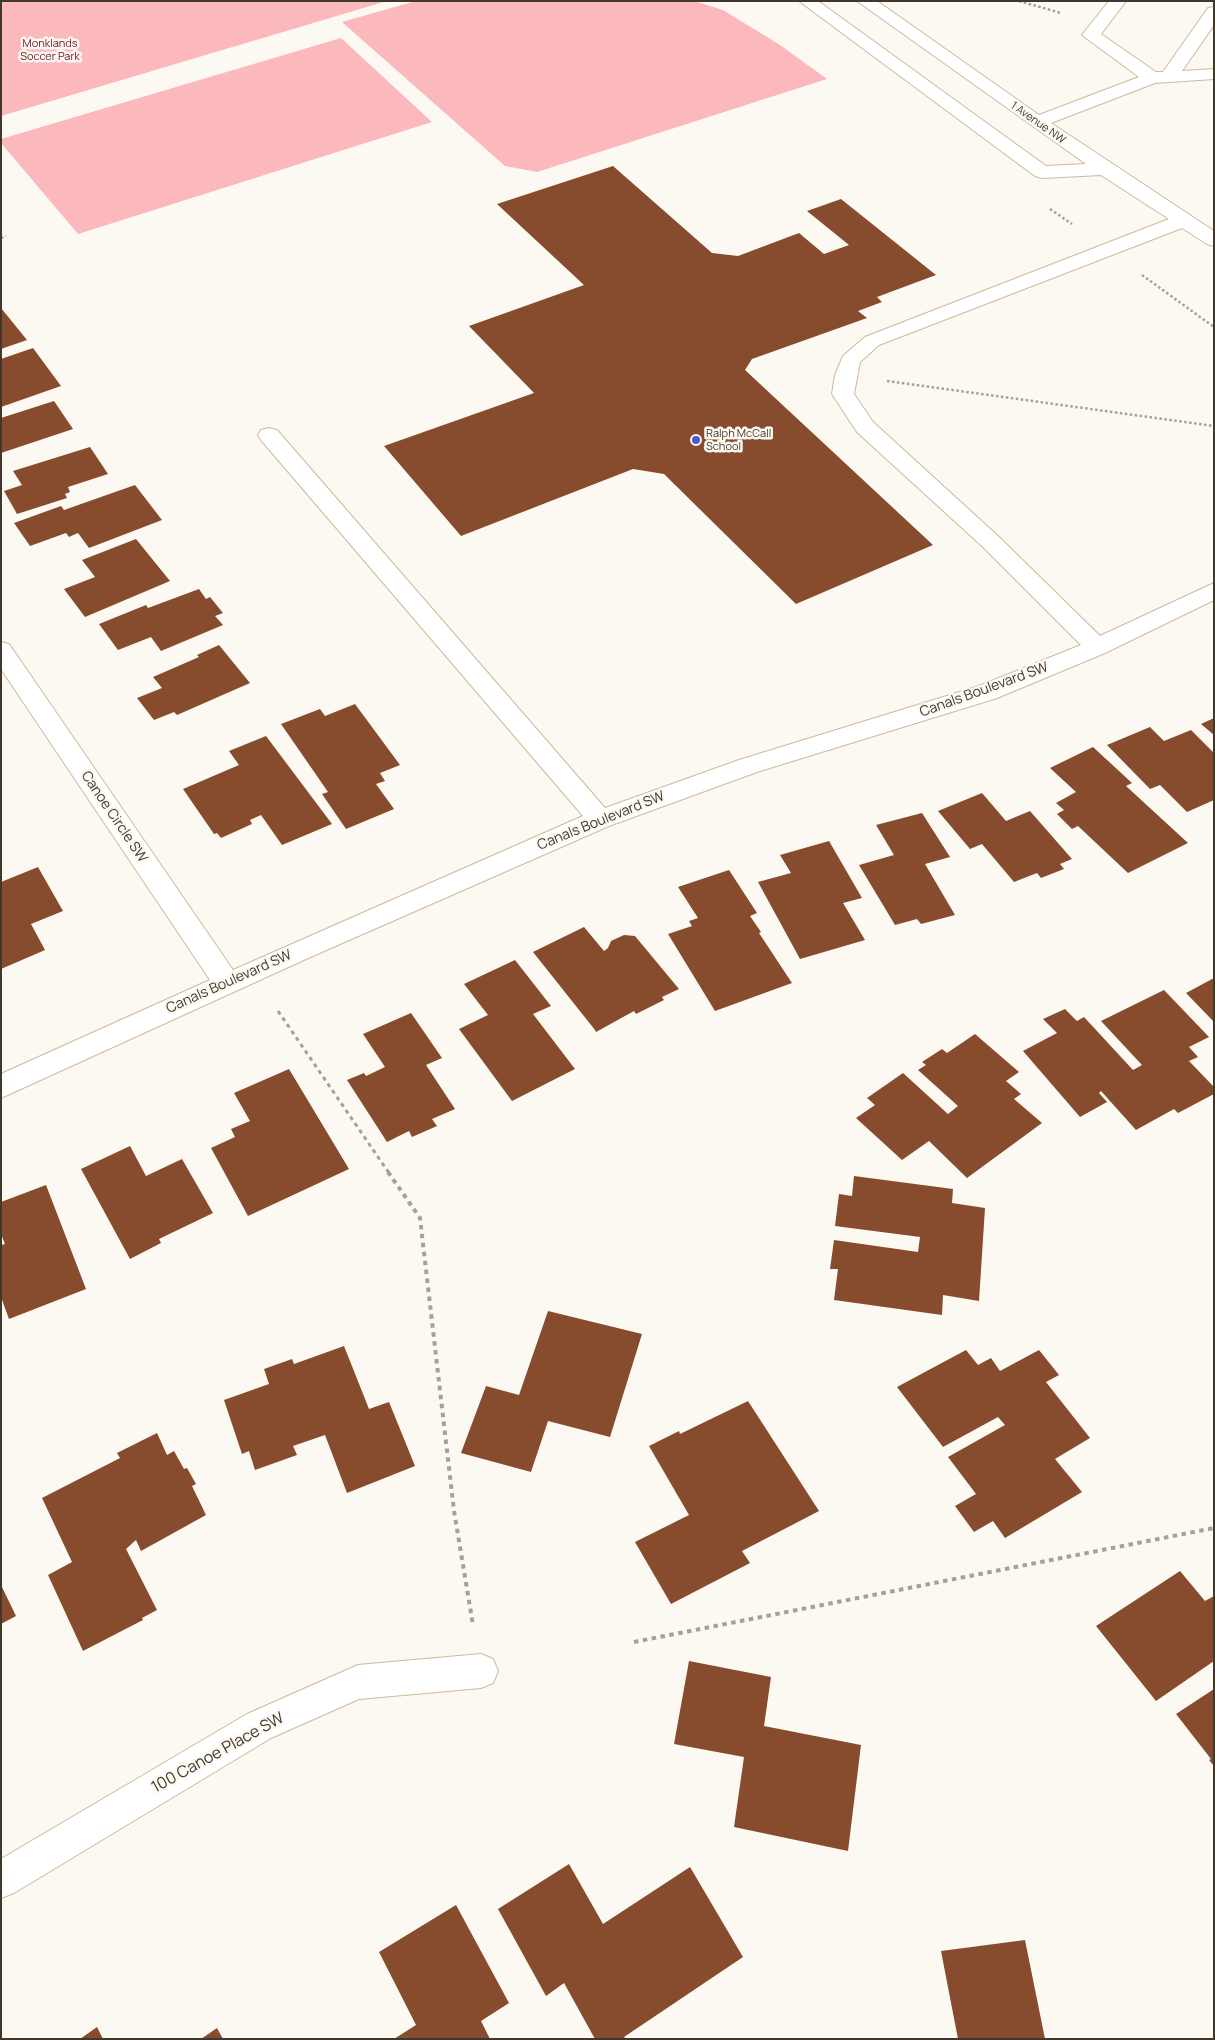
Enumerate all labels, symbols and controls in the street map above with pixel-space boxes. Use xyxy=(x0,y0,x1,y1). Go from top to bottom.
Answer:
park label: Monklands Soccer Park xyxy=(20,37,80,63)
street label: 1 Avenue NW xyxy=(1008,99,1068,147)
place label: Ralph McCall School xyxy=(706,427,771,453)
marker: Ralph McCall School xyxy=(690,434,702,446)
street label: Canals Boulevard SW xyxy=(917,659,1051,721)
street label: Canoe Circle SW xyxy=(77,768,151,866)
street label: Canals Boulevard SW xyxy=(535,788,667,854)
street label: Canals Boulevard SW xyxy=(164,947,294,1017)
street label: 100 Canoe Place SW xyxy=(148,1709,288,1797)

